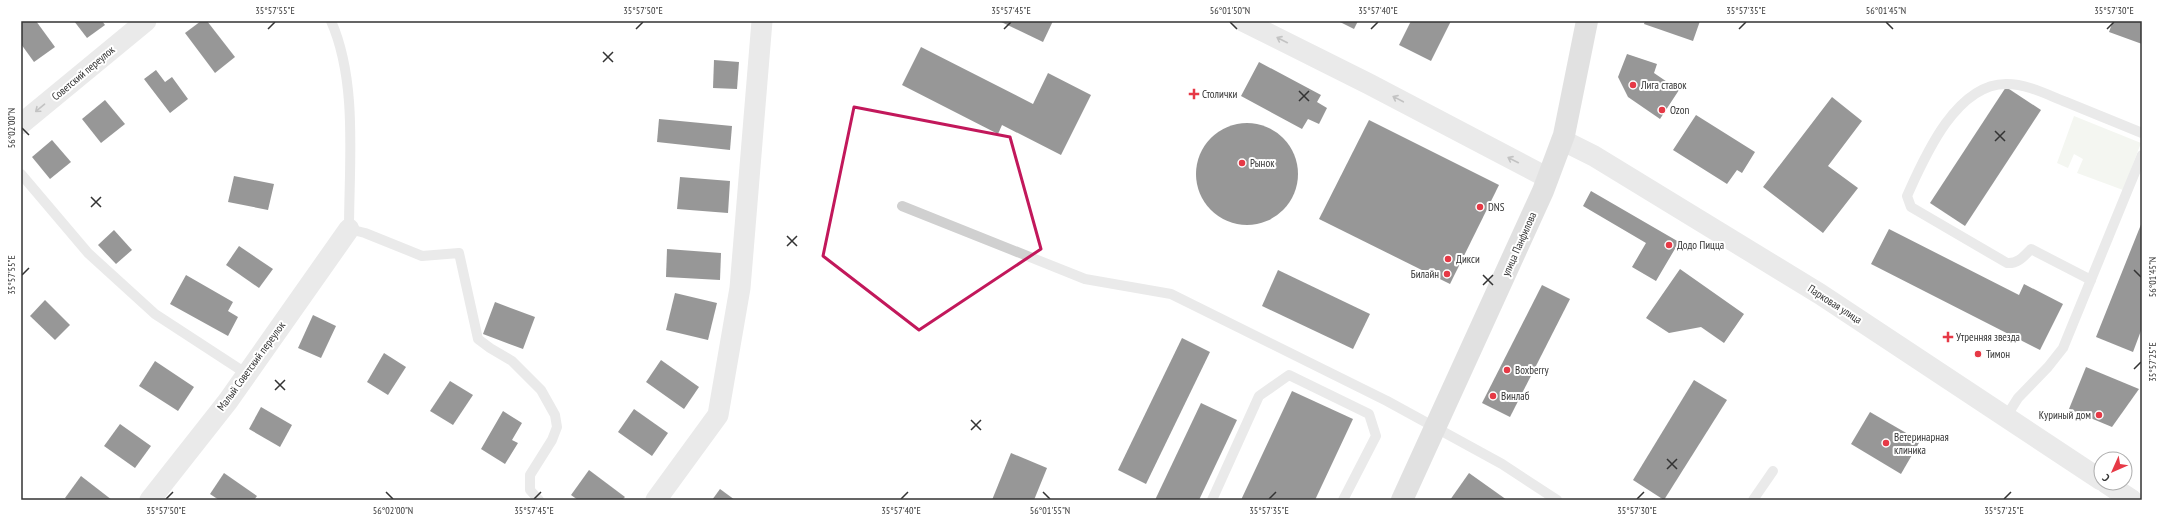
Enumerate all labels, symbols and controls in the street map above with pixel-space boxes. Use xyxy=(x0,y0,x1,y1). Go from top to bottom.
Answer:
text: 35°57'55"E xyxy=(255,4,295,17)
text: 35°57'50"E xyxy=(623,4,663,17)
text: 35°57'45"E xyxy=(991,4,1031,17)
text: 56°01'50"N xyxy=(1210,4,1250,17)
text: 35°57'40"E xyxy=(1358,4,1398,17)
text: 35°57'35"E xyxy=(1726,4,1766,17)
text: 56°01'45"N xyxy=(1866,4,1906,17)
text: 35°57'30"E xyxy=(2094,4,2134,17)
one-way arrow xyxy=(1276,36,1288,44)
street label: Советский переулок xyxy=(49,42,118,103)
place label: Лига ставок xyxy=(1640,78,1687,92)
marker: Лига ставок xyxy=(1628,80,1638,90)
place label: Столички xyxy=(1202,87,1238,101)
marker: Столички xyxy=(1189,89,1199,99)
one-way arrow xyxy=(1392,95,1404,102)
place label: Ozon xyxy=(1670,103,1689,117)
one-way arrow xyxy=(35,104,46,113)
marker: Ozon xyxy=(1657,105,1667,115)
text: 56°02'00"N xyxy=(5,108,18,148)
one-way arrow xyxy=(1508,155,1520,163)
place label: Рынок xyxy=(1250,156,1275,170)
marker: Рынок xyxy=(1237,158,1247,168)
place label: DNS xyxy=(1488,200,1505,214)
marker: DNS xyxy=(1475,202,1485,212)
street label: улица Панфилова xyxy=(1499,210,1539,278)
place label: Додо Пицца xyxy=(1677,238,1724,252)
marker: Додо Пицца xyxy=(1664,240,1674,250)
place label: Дикси xyxy=(1456,252,1480,266)
marker: Дикси xyxy=(1443,254,1453,264)
text: 35°57'55"E xyxy=(5,255,18,295)
text: 56°01'45"N xyxy=(2146,257,2159,297)
place label: Билайн xyxy=(1411,267,1439,281)
marker: Билайн xyxy=(1442,269,1452,279)
street label: Парковая улица xyxy=(1805,281,1865,327)
street label: Малый Советский переулок xyxy=(214,318,289,413)
place label: Утренняя звезда xyxy=(1956,330,2020,344)
marker: Утренняя звезда xyxy=(1943,332,1953,342)
text: 35°57'25"E xyxy=(2146,342,2159,382)
place label: Тимон xyxy=(1986,347,2010,361)
marker: Тимон xyxy=(1973,349,1983,359)
place label: Boxberry xyxy=(1515,363,1550,377)
marker: Boxberry xyxy=(1502,365,1512,375)
place label: Винлаб xyxy=(1501,389,1530,403)
marker: Винлаб xyxy=(1488,391,1498,401)
place label: Куриный дом xyxy=(2039,408,2091,422)
marker: Куриный дом xyxy=(2094,410,2104,420)
place label: Ветеринарная клиника xyxy=(1894,430,1949,457)
marker: Ветеринарная клиника xyxy=(1881,438,1891,448)
north arrow xyxy=(2093,451,2133,491)
text: С xyxy=(2099,471,2113,485)
text: 35°57'50"E xyxy=(146,504,186,517)
text: 56°02'00"N xyxy=(373,504,413,517)
text: 35°57'45"E xyxy=(514,504,554,517)
text: 35°57'40"E xyxy=(881,504,921,517)
text: 56°01'55"N xyxy=(1030,504,1070,517)
text: 35°57'35"E xyxy=(1249,504,1289,517)
text: 35°57'30"E xyxy=(1617,504,1657,517)
text: 35°57'25"E xyxy=(1984,504,2024,517)

